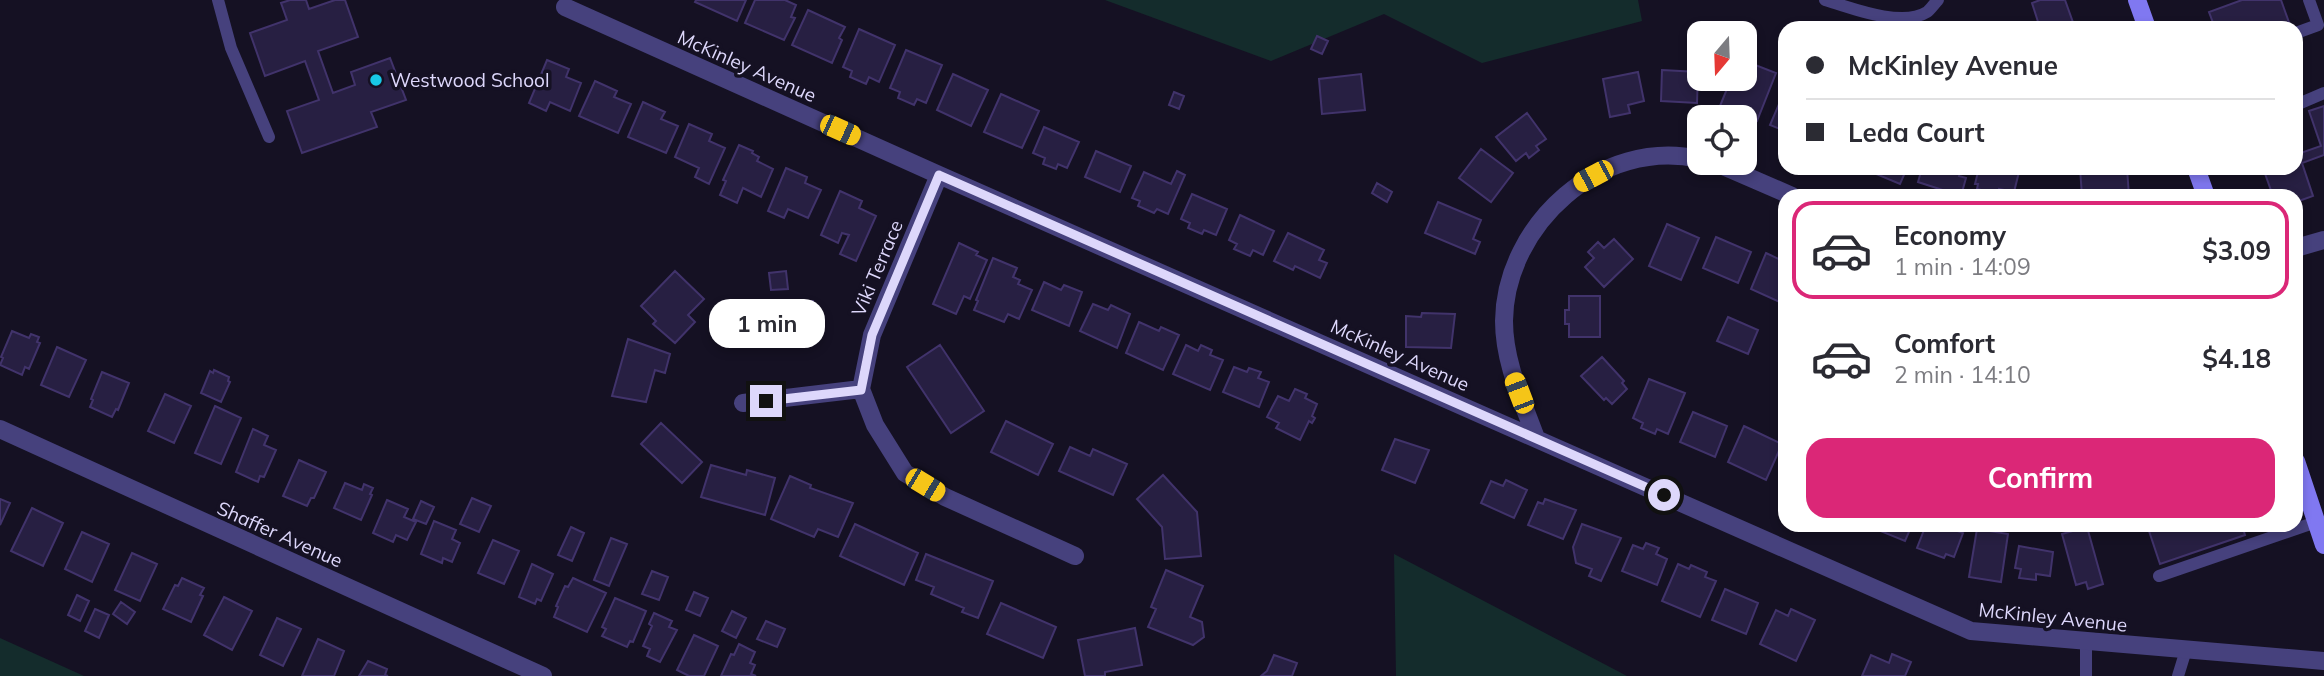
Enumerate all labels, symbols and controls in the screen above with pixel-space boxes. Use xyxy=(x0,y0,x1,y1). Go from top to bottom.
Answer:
north arrow xyxy=(1687,21,1757,91)
map controls xyxy=(1687,21,1757,175)
street label: McKinley Avenue xyxy=(674,25,820,107)
text: McKinley Avenue xyxy=(1848,49,2058,82)
place label: Westwood School xyxy=(390,68,549,92)
marker: Westwood School xyxy=(368,72,384,88)
button: locate xyxy=(1687,105,1757,175)
car xyxy=(817,112,864,148)
text: Leda Court xyxy=(1848,116,1985,149)
car xyxy=(1570,157,1617,195)
street label: Viki Terrace xyxy=(846,216,908,320)
icon: car xyxy=(1810,219,1873,282)
text: Economy xyxy=(1894,219,2006,252)
text: $3.09 xyxy=(2202,234,2271,267)
text: 1 min · 14:09 xyxy=(1894,252,2031,281)
callout: 1 min xyxy=(708,300,824,348)
text: 1 min xyxy=(737,309,797,338)
street label: McKinley Avenue xyxy=(1327,314,1473,396)
icon: car xyxy=(1810,327,1873,390)
text: Comfort xyxy=(1894,327,1995,360)
text: $4.18 xyxy=(2202,342,2271,375)
text: 2 min · 14:10 xyxy=(1894,360,2031,389)
car xyxy=(1502,370,1537,416)
route end xyxy=(750,385,782,417)
button: Confirm xyxy=(1806,438,2275,518)
car xyxy=(902,465,949,505)
route start xyxy=(1648,479,1680,511)
street label: Shaffer Avenue xyxy=(213,496,347,572)
street label: McKinley Avenue xyxy=(1977,597,2129,637)

